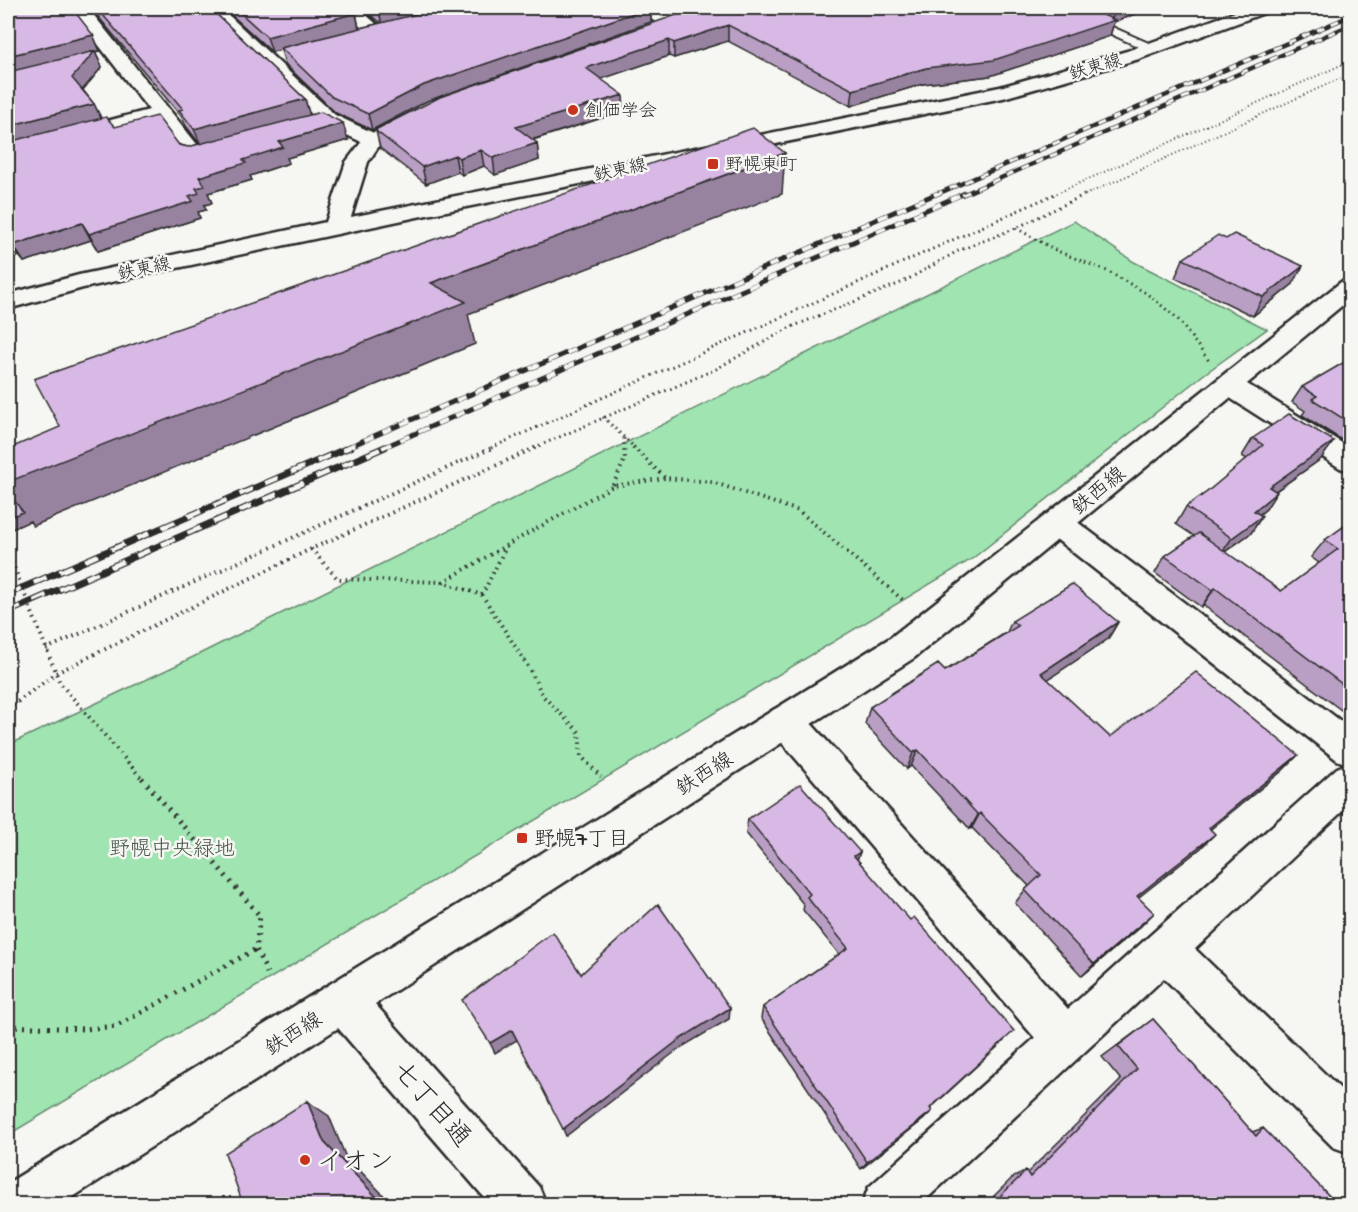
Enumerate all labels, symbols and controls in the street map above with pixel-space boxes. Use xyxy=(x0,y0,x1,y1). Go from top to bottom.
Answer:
street label: 鉄東線 xyxy=(1067,50,1125,86)
place label: 創価学会 xyxy=(585,101,657,123)
marker: 創価学会 xyxy=(566,103,580,117)
street label: 鉄東線 xyxy=(592,155,649,187)
place label: 野幌東町 xyxy=(725,155,797,177)
marker: 野幌東町 xyxy=(706,157,720,171)
street label: 鉄東線 xyxy=(116,254,173,286)
street label: 鉄西線 xyxy=(1067,462,1133,522)
street label: 鉄西線 xyxy=(672,748,739,803)
place label: 野幌7丁目 xyxy=(534,828,629,854)
marker: 野幌7丁目 xyxy=(515,831,529,845)
park label: 野幌中央緑地 xyxy=(109,837,235,864)
street label: 鉄西線 xyxy=(261,1008,328,1063)
street label: 七丁目通 xyxy=(384,1057,475,1155)
place label: イオン xyxy=(317,1149,394,1180)
marker: イオン xyxy=(298,1153,312,1167)

